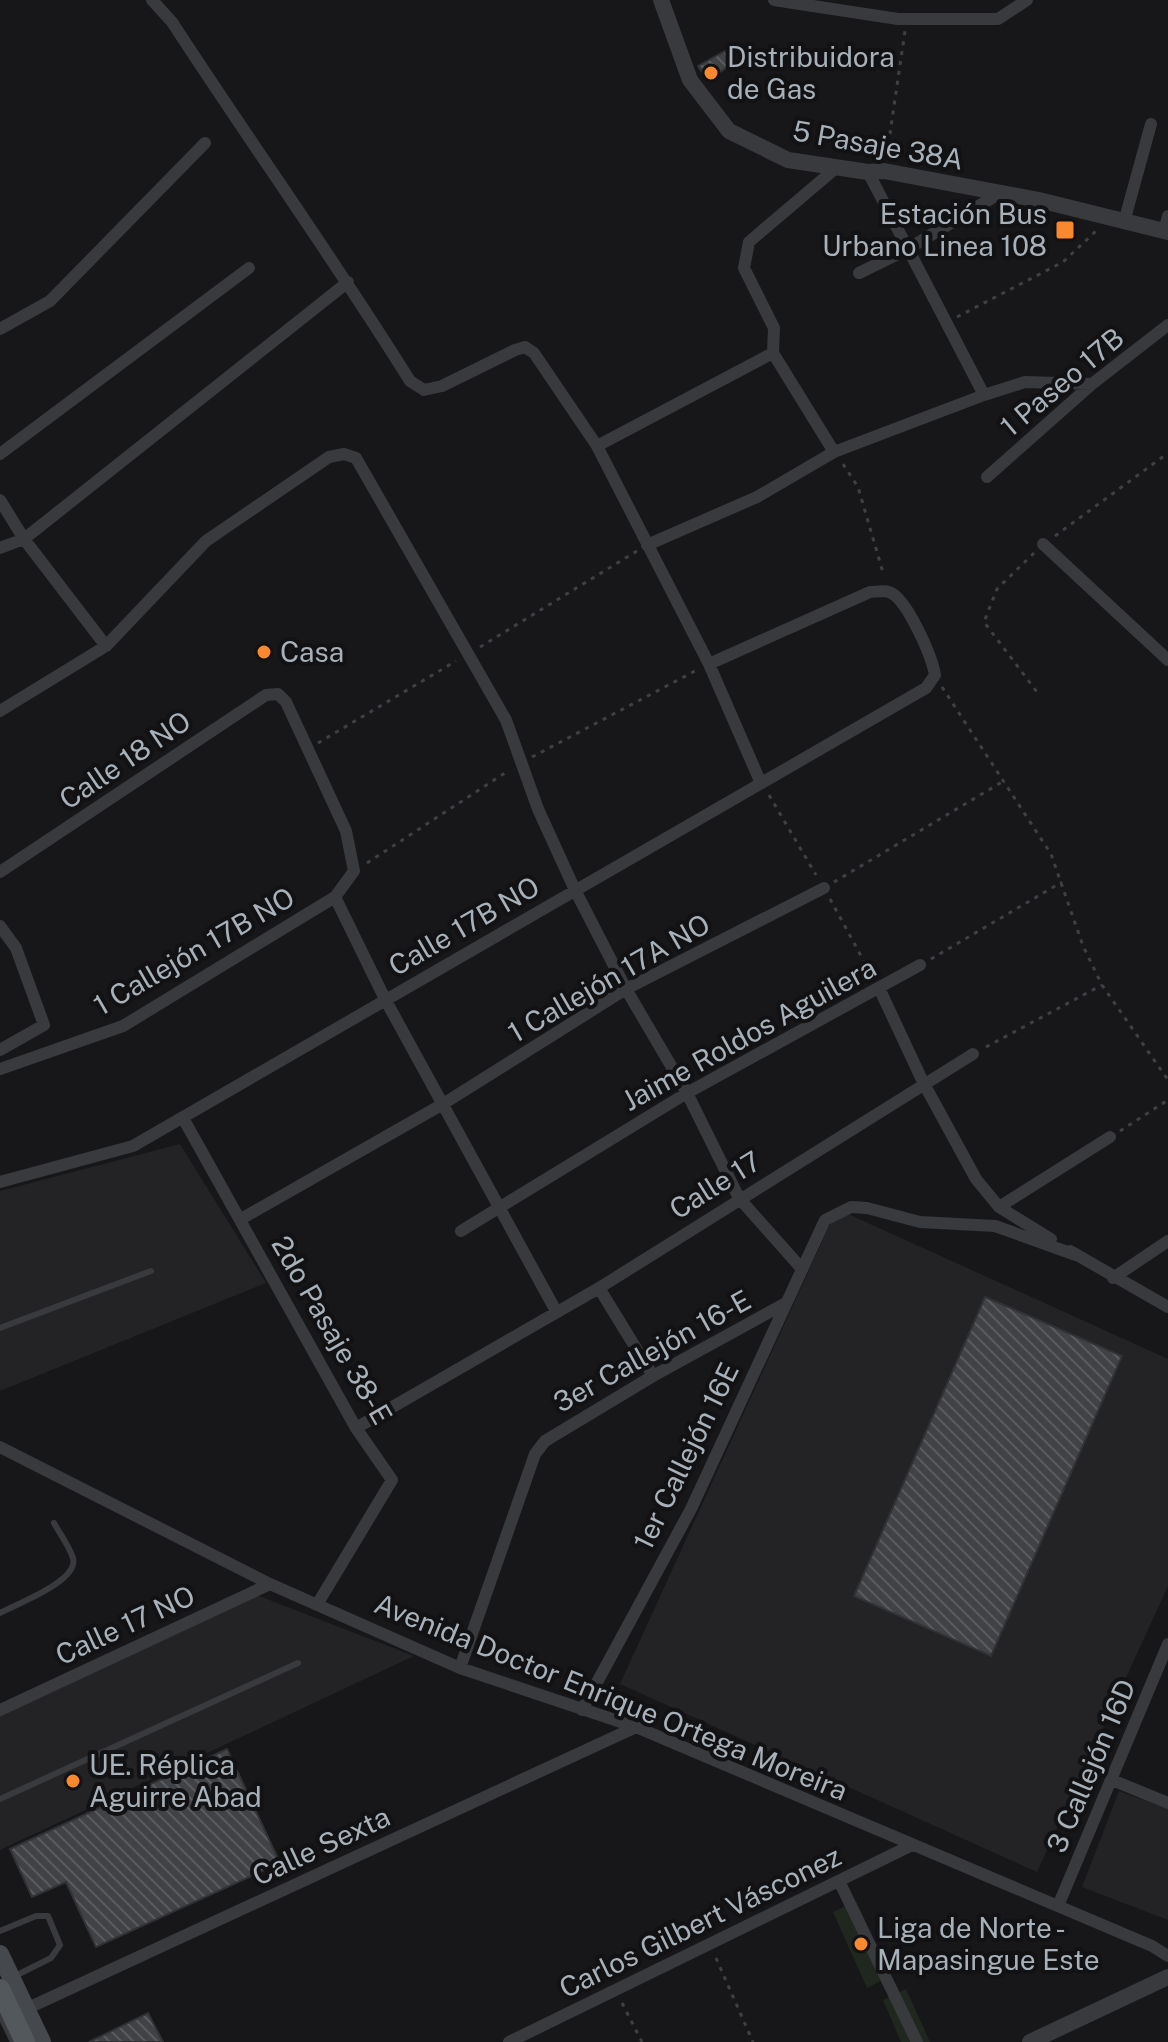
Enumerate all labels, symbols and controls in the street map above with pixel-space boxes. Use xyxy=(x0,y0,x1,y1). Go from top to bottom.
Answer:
place label: Distribuidora de Gas xyxy=(727,40,895,105)
marker: Distribuidora de Gas xyxy=(702,64,720,82)
street label: 5 Pasaje 38A xyxy=(790,113,966,176)
place label: Estación Bus Urbano Linea 108 xyxy=(822,197,1047,262)
marker: Estación Bus Urbano Linea 108 xyxy=(1054,219,1076,241)
street label: 1 Paseo 17B xyxy=(993,321,1130,443)
place label: Casa xyxy=(280,635,344,668)
marker: Casa xyxy=(255,643,273,661)
street label: Calle 18 NO xyxy=(53,704,196,815)
street label: Calle 17B NO xyxy=(383,869,545,982)
street label: 1 Callejón 17B NO xyxy=(88,880,300,1021)
street label: 1 Callejón 17A NO xyxy=(502,906,715,1049)
street label: Jaime Roldos Aguilera xyxy=(616,950,881,1117)
street label: Calle 17 xyxy=(663,1144,766,1225)
street label: 2do Pasaje 38-E xyxy=(265,1230,400,1430)
street label: 3er Callejón 16-E xyxy=(547,1283,756,1418)
street label: 1er Callejón 16E xyxy=(626,1357,745,1555)
street label: Calle 17 NO xyxy=(50,1578,200,1671)
street label: Avenida Doctor Enrique Ortega Moreira xyxy=(370,1586,852,1807)
street label: 3 Callejón 16D xyxy=(1039,1674,1142,1857)
place label: UE. Réplica Aguirre Abad xyxy=(89,1748,262,1813)
marker: UE. Réplica Aguirre Abad xyxy=(64,1772,82,1790)
street label: Calle Sexta xyxy=(247,1799,395,1892)
street label: Carlos Gilbert Vásconez xyxy=(554,1839,846,2004)
place label: Liga de Norte - Mapasingue Este xyxy=(877,1911,1100,1976)
marker: Liga de Norte - Mapasingue Este xyxy=(852,1935,870,1953)

